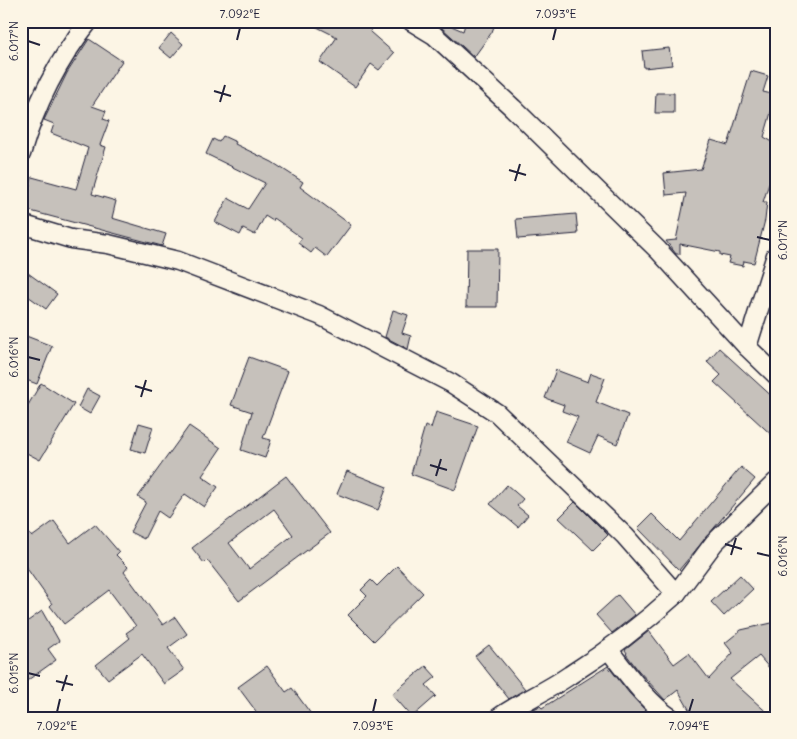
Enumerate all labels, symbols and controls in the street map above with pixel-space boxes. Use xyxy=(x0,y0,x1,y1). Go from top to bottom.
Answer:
text: 7.092°E xyxy=(220,6,260,21)
text: 7.093°E xyxy=(535,6,577,21)
text: 6.017°N xyxy=(6,21,21,61)
text: 6.017°N xyxy=(775,220,790,260)
text: 6.016°N xyxy=(6,336,21,378)
text: 6.016°N xyxy=(775,535,790,577)
text: 6.015°N xyxy=(6,652,21,694)
text: 7.092°E xyxy=(37,718,77,733)
text: 7.093°E xyxy=(352,718,394,733)
text: 7.094°E xyxy=(668,718,710,733)

